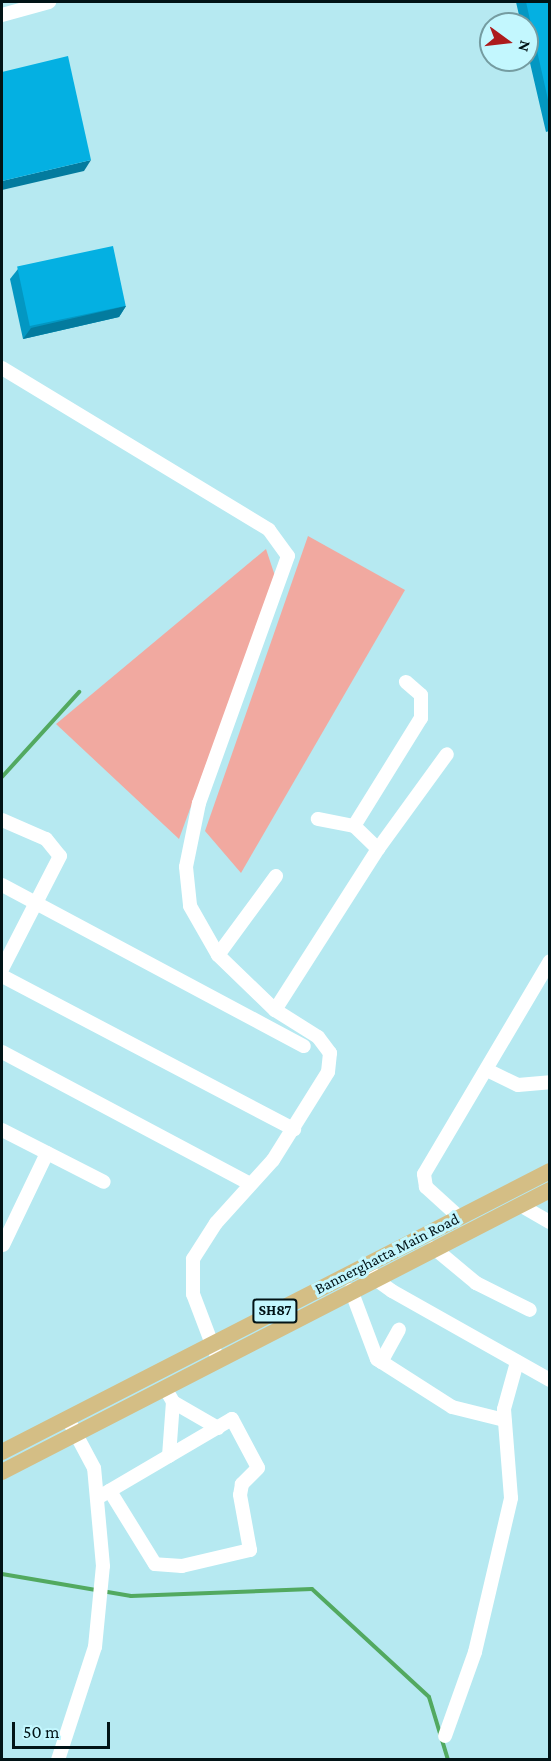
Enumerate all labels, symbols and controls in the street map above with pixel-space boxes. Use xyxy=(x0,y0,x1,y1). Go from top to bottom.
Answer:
north arrow xyxy=(479,12,539,72)
text: N xyxy=(515,39,535,54)
street label: Bannerghatta Main Road xyxy=(312,1209,462,1299)
road number: SH87 xyxy=(251,1299,299,1323)
scale bar xyxy=(15,1710,112,1748)
text: 50 m xyxy=(23,1722,60,1742)

